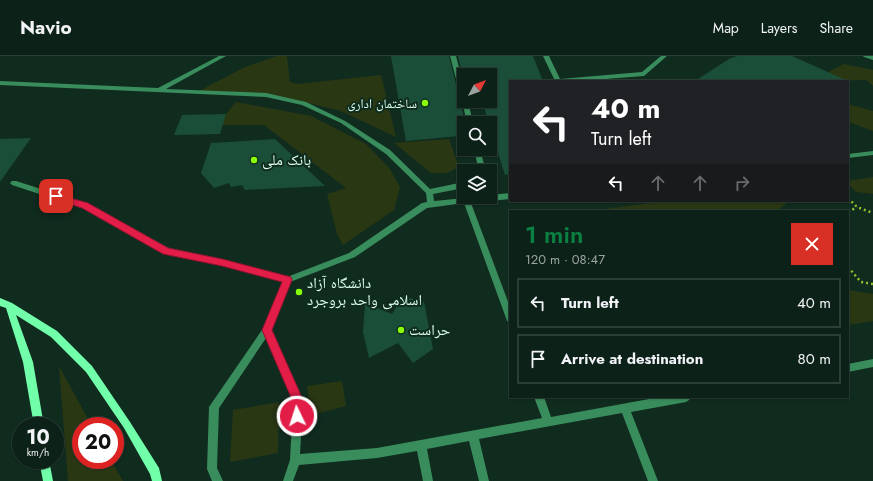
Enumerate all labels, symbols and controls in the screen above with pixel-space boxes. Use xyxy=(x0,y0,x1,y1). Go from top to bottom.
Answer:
text: Navio xyxy=(20,14,72,41)
text: Map xyxy=(713,18,739,38)
text: Layers xyxy=(761,18,797,38)
text: Share xyxy=(819,18,853,38)
north arrow xyxy=(457,68,497,108)
map controls xyxy=(457,68,497,204)
text: 40 m xyxy=(591,88,660,129)
place label: ساختمان اداری xyxy=(347,94,417,113)
icon: left xyxy=(525,96,577,148)
marker: ساختمان اداری xyxy=(420,98,430,108)
button: search xyxy=(457,116,497,156)
text: Turn left xyxy=(591,126,651,152)
place label: بانک ملی xyxy=(262,149,311,171)
marker: بانک ملی xyxy=(249,155,259,165)
button: layers xyxy=(457,164,497,204)
icon: left xyxy=(605,172,627,194)
icon: ahead xyxy=(647,172,669,194)
icon: ahead xyxy=(689,172,711,194)
icon: right xyxy=(731,172,753,194)
pin xyxy=(39,179,73,213)
icon: arrive xyxy=(45,185,67,207)
text: 1 min xyxy=(525,217,583,252)
button: close xyxy=(791,223,833,265)
text: 120 m · 08:47 xyxy=(525,250,605,269)
place label: دانشگاه آزاد اسلامی واحد بروجرد xyxy=(307,272,422,311)
marker: دانشگاه آزاد اسلامی واحد بروجرد xyxy=(294,287,304,297)
icon: left xyxy=(527,292,549,314)
text: Turn left xyxy=(561,292,619,314)
text: 40 m xyxy=(797,292,831,314)
place label: حراست xyxy=(409,319,451,341)
marker: حراست xyxy=(396,325,406,335)
icon: arrive xyxy=(527,348,549,370)
text: Arrive at destination xyxy=(561,348,703,370)
text: 80 m xyxy=(798,348,831,370)
position arrow xyxy=(276,395,318,437)
speed limit sign: 20 xyxy=(72,417,124,469)
text: 10 xyxy=(26,423,50,452)
text: km/h xyxy=(27,445,49,460)

